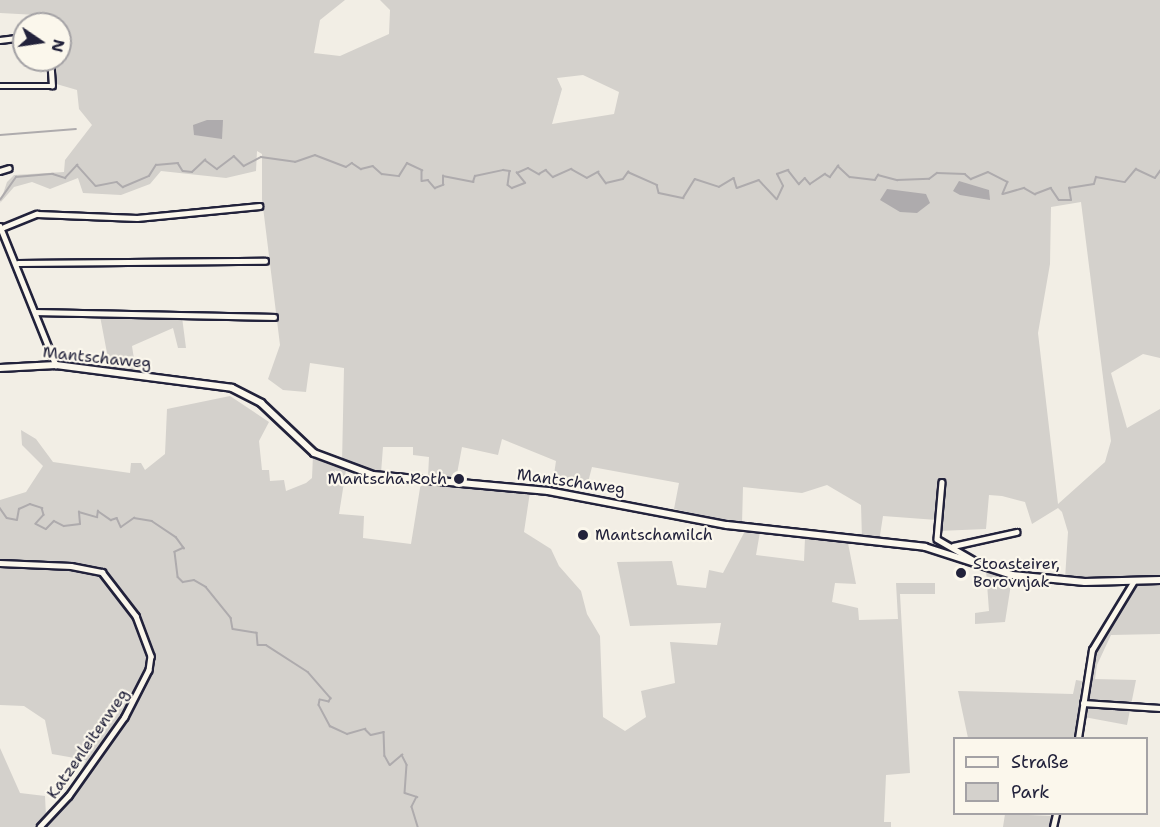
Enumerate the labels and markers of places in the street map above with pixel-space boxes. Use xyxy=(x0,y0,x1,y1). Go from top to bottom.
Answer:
place label: Mantscha Roth xyxy=(328,469,447,489)
marker: Mantscha Roth xyxy=(452,472,466,486)
place label: Mantschamilch xyxy=(595,525,713,545)
marker: Mantschamilch xyxy=(576,528,590,542)
place label: Stoasteirer, Borovnjak xyxy=(973,554,1060,592)
marker: Stoasteirer, Borovnjak xyxy=(954,566,968,580)

